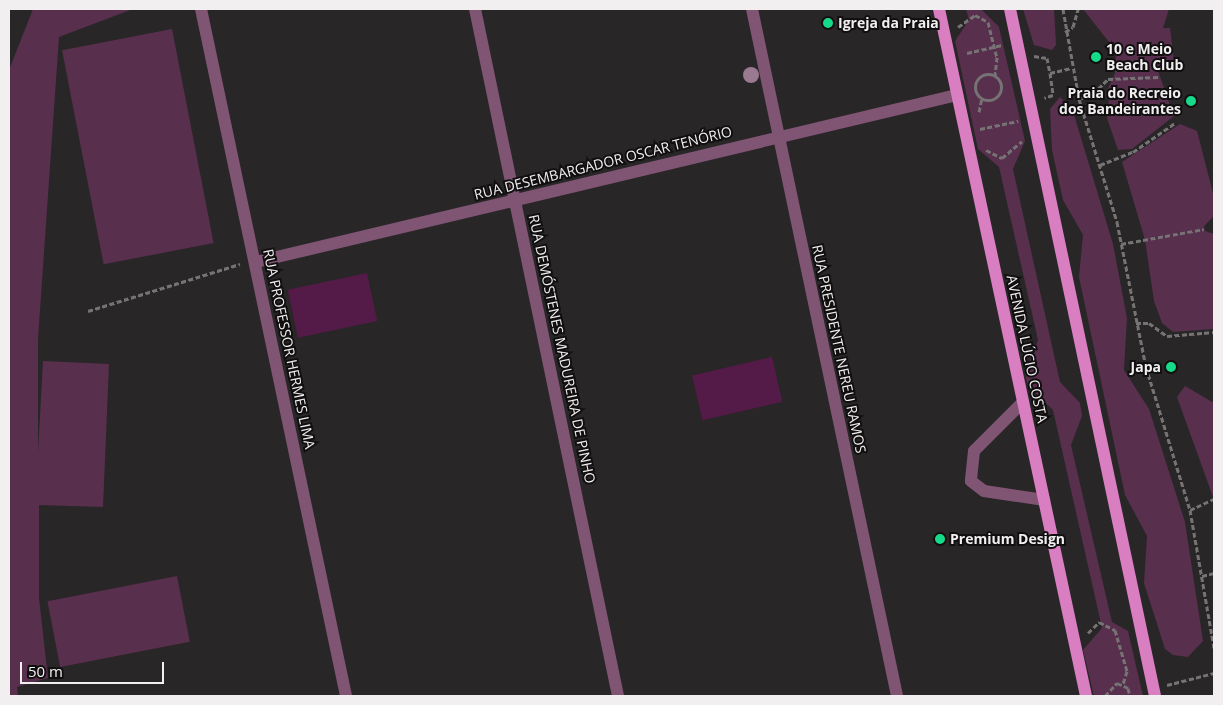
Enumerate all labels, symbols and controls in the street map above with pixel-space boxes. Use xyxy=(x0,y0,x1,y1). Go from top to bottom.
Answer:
place label: Igreja da Praia xyxy=(838,15,939,31)
marker: Igreja da Praia xyxy=(822,17,834,29)
place label: 10 e Meio Beach Club xyxy=(1106,41,1183,74)
marker: 10 e Meio Beach Club xyxy=(1090,51,1102,63)
place label: Praia do Recreio dos Bandeirantes xyxy=(1059,85,1181,118)
marker: Praia do Recreio dos Bandeirantes xyxy=(1185,95,1197,107)
street label: RUA DESEMBARGADOR OSCAR TENÓRIO xyxy=(472,123,734,203)
street label: RUA DEMÓSTENES MADUREIRA DE PINHO xyxy=(525,213,599,485)
street label: RUA PRESIDENTE NEREU RAMOS xyxy=(809,243,869,455)
street label: RUA PROFESSOR HERMES LIMA xyxy=(260,248,318,450)
street label: AVENIDA LÚCIO COSTA xyxy=(1003,274,1051,424)
place label: Japa xyxy=(1131,359,1161,375)
marker: Japa xyxy=(1165,361,1177,373)
place label: Premium Design xyxy=(950,531,1065,547)
marker: Premium Design xyxy=(934,533,946,545)
scale bar xyxy=(22,652,166,684)
text: 50 m xyxy=(28,661,63,681)

